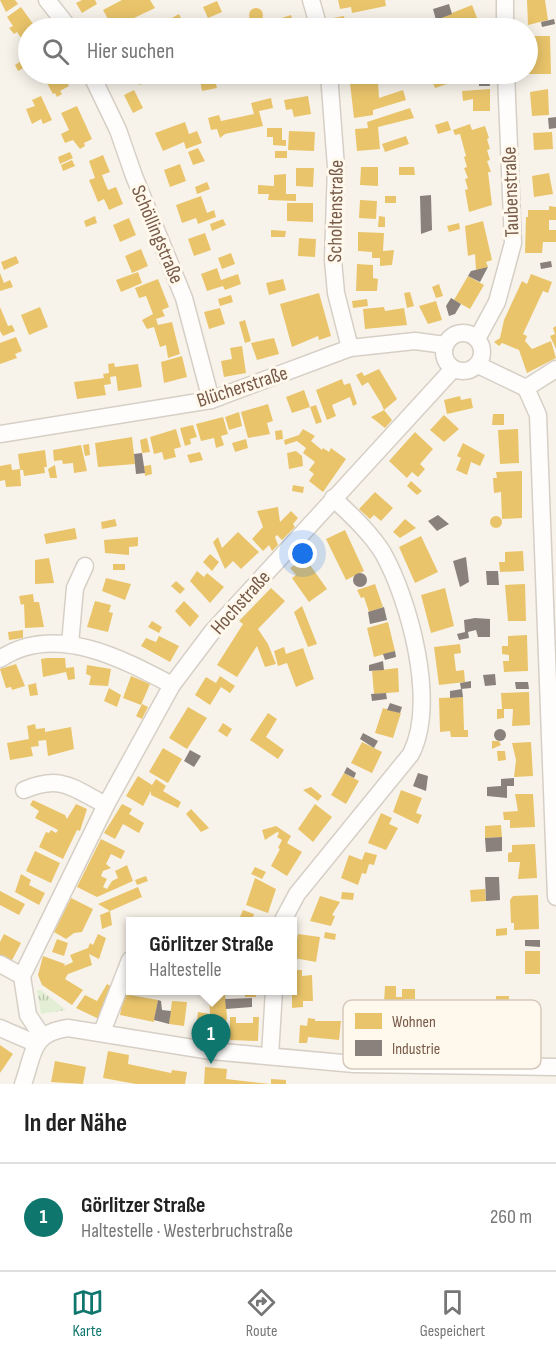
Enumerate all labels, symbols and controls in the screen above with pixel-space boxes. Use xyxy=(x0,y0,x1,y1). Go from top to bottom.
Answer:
search box xyxy=(18,18,538,84)
icon: search xyxy=(39,35,72,68)
text: Hier suchen xyxy=(87,38,175,65)
street label: Taubenstraße xyxy=(497,146,525,238)
street label: Scholtenstraße xyxy=(323,160,349,262)
street label: Schöllingstraße xyxy=(126,182,189,287)
street label: Blücherstraße xyxy=(194,361,291,413)
your location xyxy=(288,539,317,568)
street label: Hochstraße xyxy=(206,566,276,640)
popup xyxy=(126,917,297,995)
text: Görlitzer Straße xyxy=(149,931,274,958)
text: Haltestelle xyxy=(149,958,221,982)
legend xyxy=(343,1000,541,1069)
text: Wohnen xyxy=(392,1013,436,1032)
pin: 1 xyxy=(192,1014,230,1064)
text: Industrie xyxy=(392,1040,440,1059)
text: In der Nähe xyxy=(24,1108,127,1139)
text: Görlitzer Straße xyxy=(81,1192,205,1219)
text: 1 xyxy=(40,1205,47,1229)
text: 260 m xyxy=(490,1205,532,1229)
text: Haltestelle · Westerbruchstraße xyxy=(81,1219,293,1243)
tab: Karte xyxy=(71,1286,104,1341)
tab: Route xyxy=(245,1286,278,1341)
tab: Gespeichert xyxy=(420,1286,485,1341)

